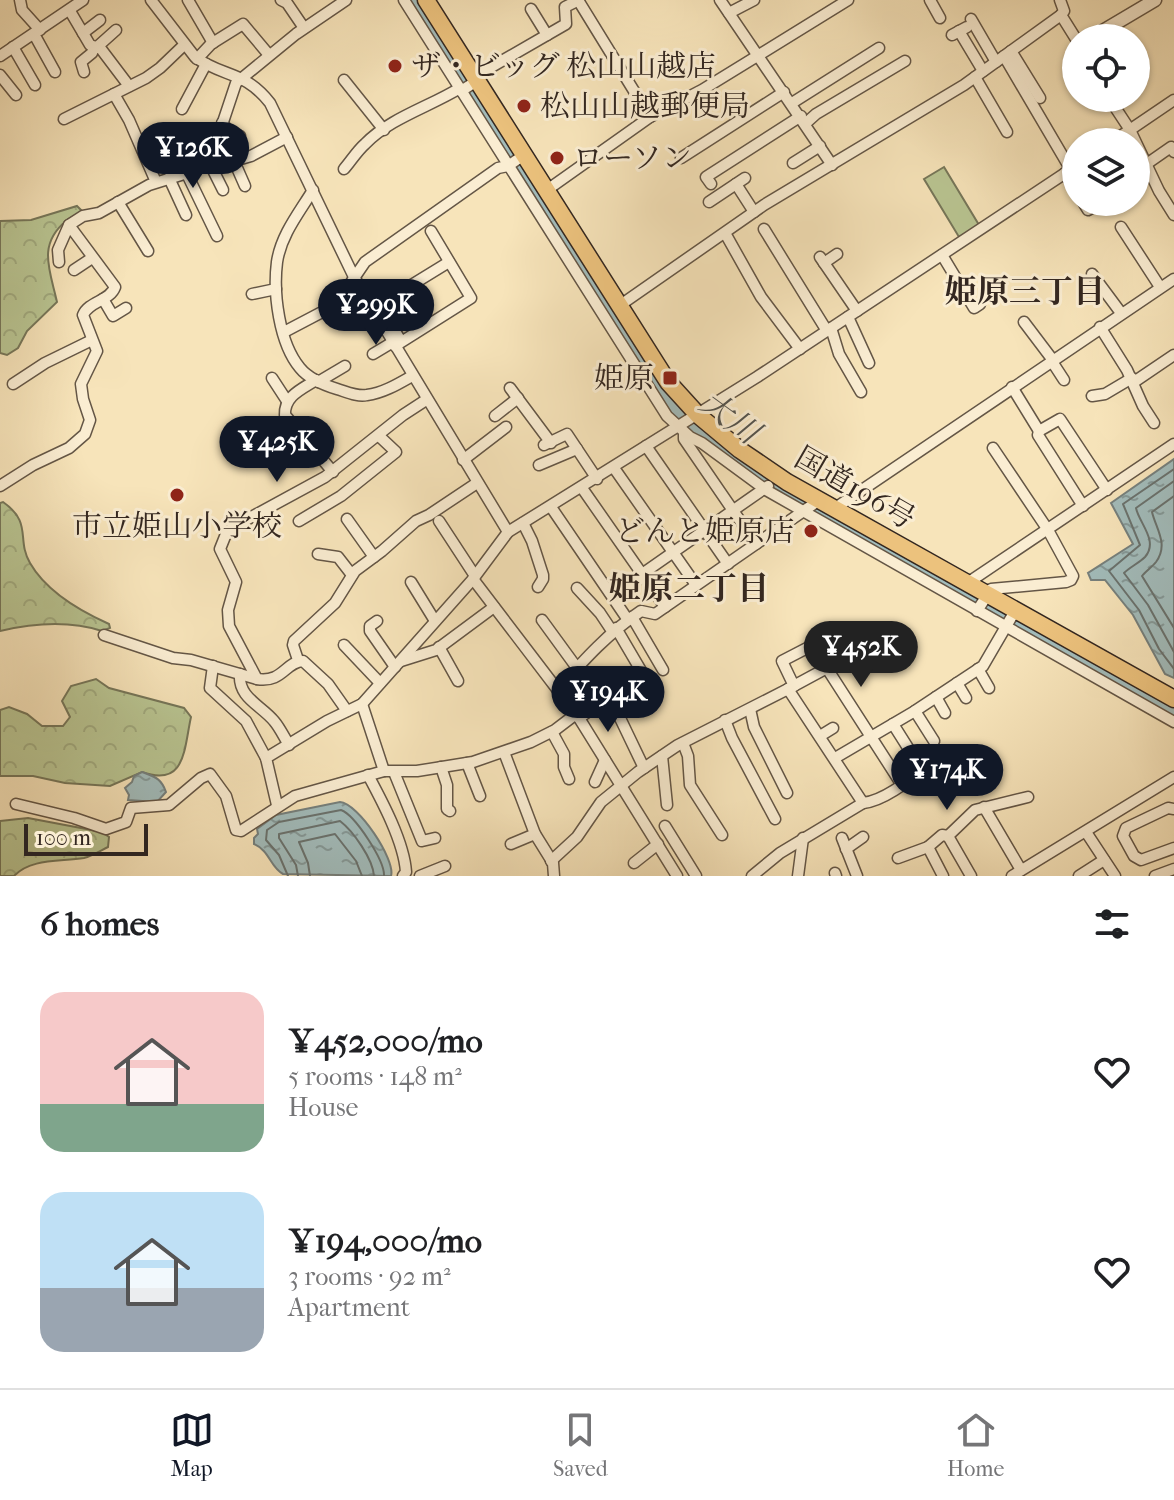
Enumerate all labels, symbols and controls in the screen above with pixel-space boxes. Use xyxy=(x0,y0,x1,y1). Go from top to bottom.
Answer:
map controls xyxy=(1062,24,1150,216)
button: locate xyxy=(1062,24,1150,112)
place label: ザ・ビッグ 松山山越店 xyxy=(411,49,716,84)
marker: ザ・ビッグ 松山山越店 xyxy=(386,57,404,75)
place label: 松山山越郵便局 xyxy=(540,89,750,124)
marker: 松山山越郵便局 xyxy=(515,97,533,115)
pin: ¥126K xyxy=(137,122,249,190)
button: layers xyxy=(1062,128,1150,216)
text: ¥126K xyxy=(155,132,231,163)
place label: ローソン xyxy=(573,141,692,176)
marker: ローソン xyxy=(548,149,566,167)
district label: 姫原三丁目 xyxy=(945,273,1105,310)
pin: ¥299K xyxy=(320,279,432,347)
text: ¥299K xyxy=(336,289,416,320)
place label: 姫原 xyxy=(594,361,654,396)
marker: 姫原 xyxy=(661,369,679,387)
water label: 大川 xyxy=(693,384,769,453)
pin: ¥425K xyxy=(221,416,333,484)
text: ¥425K xyxy=(237,426,317,457)
street label: 国道196号 xyxy=(789,440,921,537)
marker: 市立姫山小学校 xyxy=(168,486,186,504)
place label: 市立姫山小学校 xyxy=(72,509,282,544)
place label: どんと姫原店 xyxy=(615,514,795,549)
marker: どんと姫原店 xyxy=(802,522,820,540)
district label: 姫原二丁目 xyxy=(609,570,769,607)
pin: ¥452K xyxy=(805,621,917,689)
text: ¥452K xyxy=(822,631,900,662)
pin: ¥194K xyxy=(552,666,664,734)
text: ¥194K xyxy=(569,676,647,707)
pin: ¥174K xyxy=(891,744,1003,812)
text: ¥174K xyxy=(909,754,985,785)
scale bar xyxy=(24,820,148,856)
text: 100 m xyxy=(36,825,91,851)
icon: filters xyxy=(1090,902,1134,946)
text: 6 homes xyxy=(40,904,159,944)
text: ¥452,000/mo xyxy=(288,1021,483,1061)
icon: home xyxy=(104,1024,200,1120)
icon: heart xyxy=(1090,1050,1134,1094)
text: 5 rooms · 148 m² xyxy=(288,1061,462,1092)
text: House xyxy=(288,1092,358,1123)
text: ¥194,000/mo xyxy=(288,1221,482,1261)
icon: home xyxy=(104,1224,200,1320)
icon: heart xyxy=(1090,1250,1134,1294)
text: 3 rooms · 92 m² xyxy=(288,1261,451,1292)
text: Apartment xyxy=(288,1292,410,1323)
tab: Map xyxy=(170,1408,214,1482)
tab: Saved xyxy=(553,1408,608,1482)
tab: Home xyxy=(947,1408,1004,1482)

